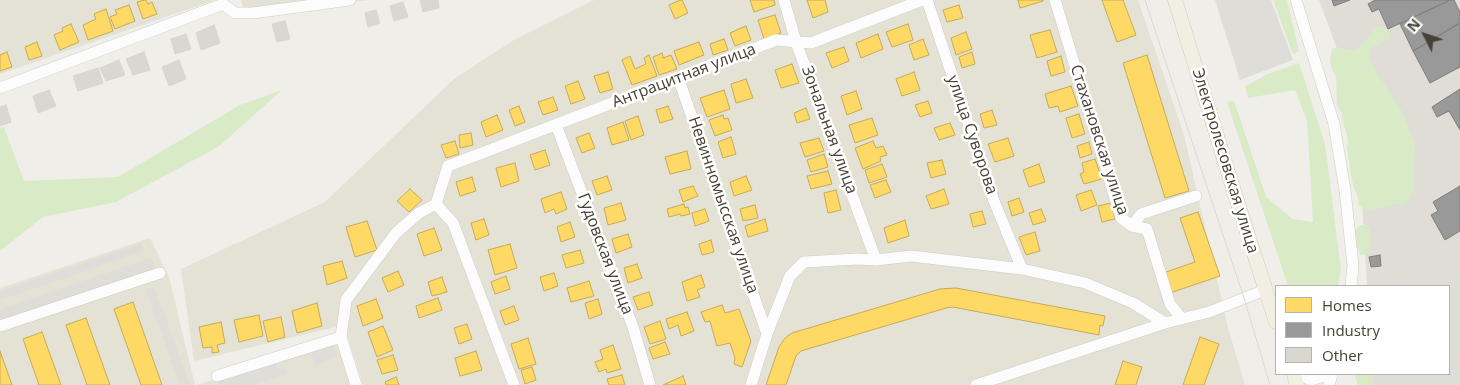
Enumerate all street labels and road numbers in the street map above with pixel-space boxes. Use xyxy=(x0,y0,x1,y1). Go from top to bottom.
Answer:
street label: Антрацитная улица xyxy=(609,40,759,112)
street label: Стахановская улица xyxy=(1066,62,1132,218)
street label: Зональная улица xyxy=(797,63,861,197)
street label: Электролесовская улица xyxy=(1188,66,1262,256)
street label: улица Суворова xyxy=(943,73,1001,197)
street label: Невинномысская улица xyxy=(684,114,762,296)
street label: Гудовская улица xyxy=(573,191,637,317)

